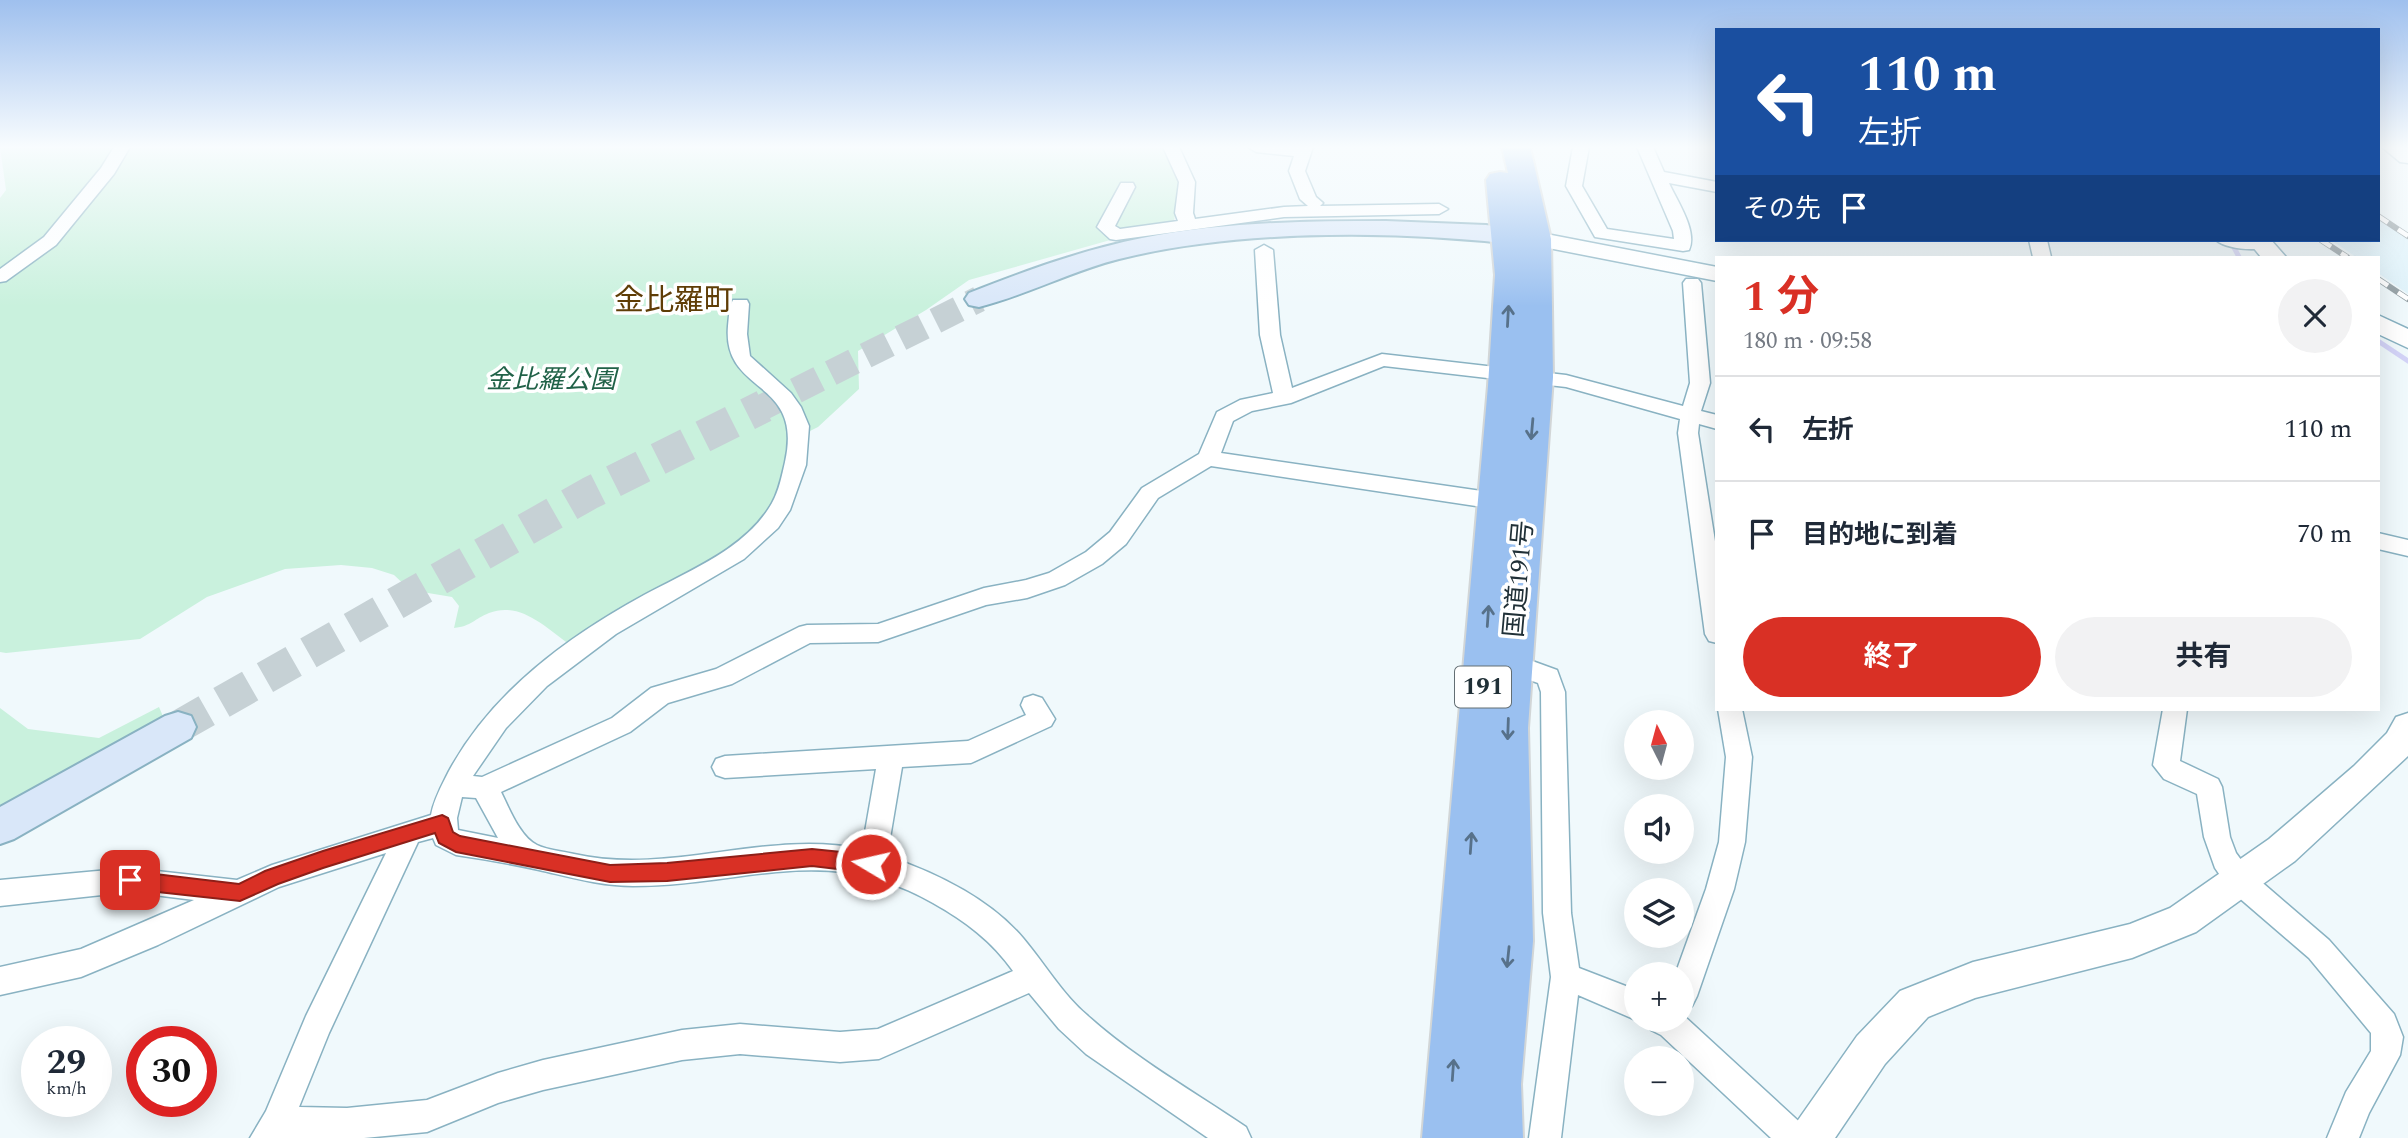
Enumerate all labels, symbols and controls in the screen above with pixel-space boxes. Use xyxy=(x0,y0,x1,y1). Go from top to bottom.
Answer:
text: 110 m xyxy=(1858,38,1997,113)
icon: left xyxy=(1743,56,1834,147)
text: 左折 xyxy=(1858,109,1922,158)
text: その先 xyxy=(1743,189,1821,229)
icon: arrive xyxy=(1835,189,1873,227)
text: 1 分 xyxy=(1743,266,1819,329)
district label: 金比羅町 xyxy=(614,278,734,324)
button: close xyxy=(2278,279,2352,353)
one-way arrow xyxy=(1502,305,1515,328)
text: 180 m · 09:58 xyxy=(1743,324,1872,359)
park label: 金比羅公園 xyxy=(486,360,620,400)
text: 110 m xyxy=(2284,409,2352,449)
icon: left xyxy=(1743,410,1781,448)
text: 左折 xyxy=(1802,410,1854,450)
one-way arrow xyxy=(1525,418,1538,440)
text: 70 m xyxy=(2297,514,2352,554)
icon: arrive xyxy=(1743,515,1781,553)
text: 目的地に到着 xyxy=(1802,515,1958,555)
street label: 国道191号 xyxy=(1494,519,1544,639)
one-way arrow xyxy=(1481,605,1494,628)
button: 終了 xyxy=(1743,617,2041,697)
button: 共有 xyxy=(2055,617,2352,697)
road number: 191 xyxy=(1455,666,1511,708)
north arrow xyxy=(1624,710,1694,780)
map controls xyxy=(1624,710,1694,1116)
one-way arrow xyxy=(1501,718,1514,741)
button: sound xyxy=(1624,794,1694,864)
position arrow xyxy=(834,827,908,901)
one-way arrow xyxy=(1465,832,1478,855)
pin xyxy=(100,850,160,910)
icon: arrive xyxy=(111,861,149,899)
button: layers xyxy=(1624,878,1694,948)
one-way arrow xyxy=(1501,945,1514,968)
button: + xyxy=(1624,962,1694,1032)
speed limit sign: 30 xyxy=(126,1026,217,1117)
text: 29 xyxy=(47,1036,86,1089)
button: − xyxy=(1624,1046,1694,1116)
one-way arrow xyxy=(1447,1059,1460,1082)
text: km/h xyxy=(46,1075,87,1102)

